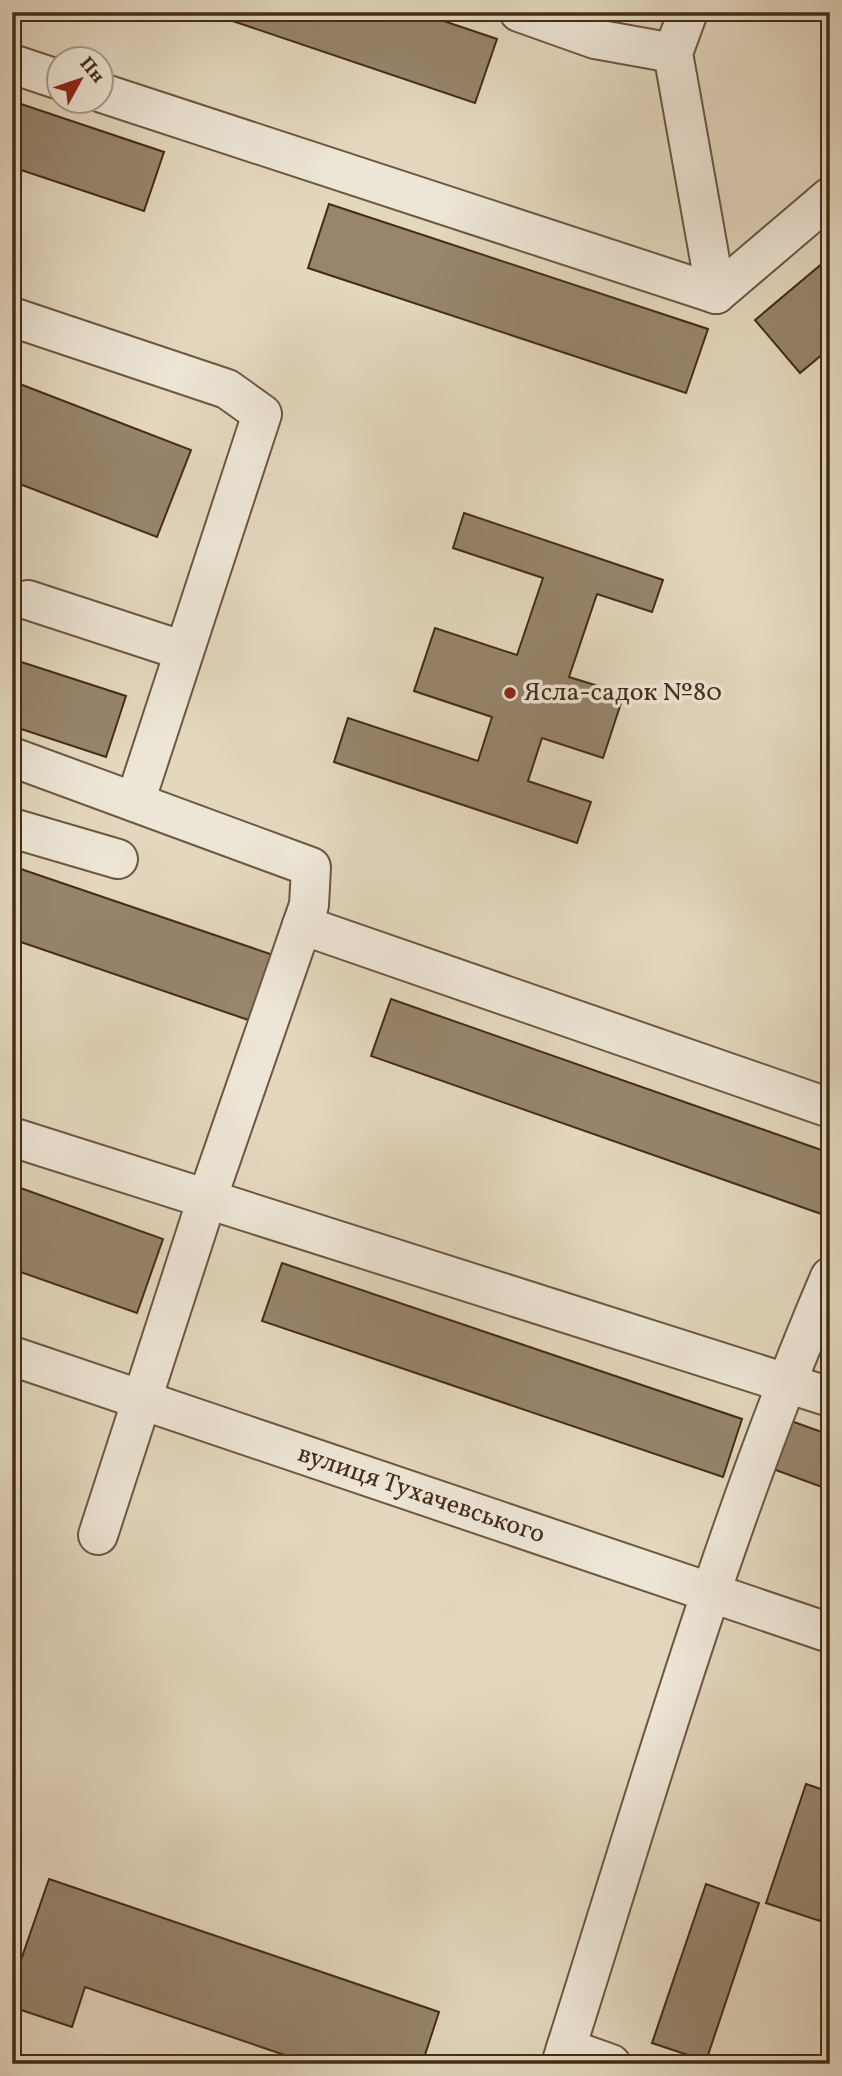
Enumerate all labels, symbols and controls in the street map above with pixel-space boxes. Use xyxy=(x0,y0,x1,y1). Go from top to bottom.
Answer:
north arrow xyxy=(46,46,116,116)
text: Пн xyxy=(73,52,110,89)
place label: Ясла-садок №80 xyxy=(524,675,722,711)
marker: Ясла-садок №80 xyxy=(502,685,518,701)
street label: вулиця Тухачевського xyxy=(293,1436,550,1553)

